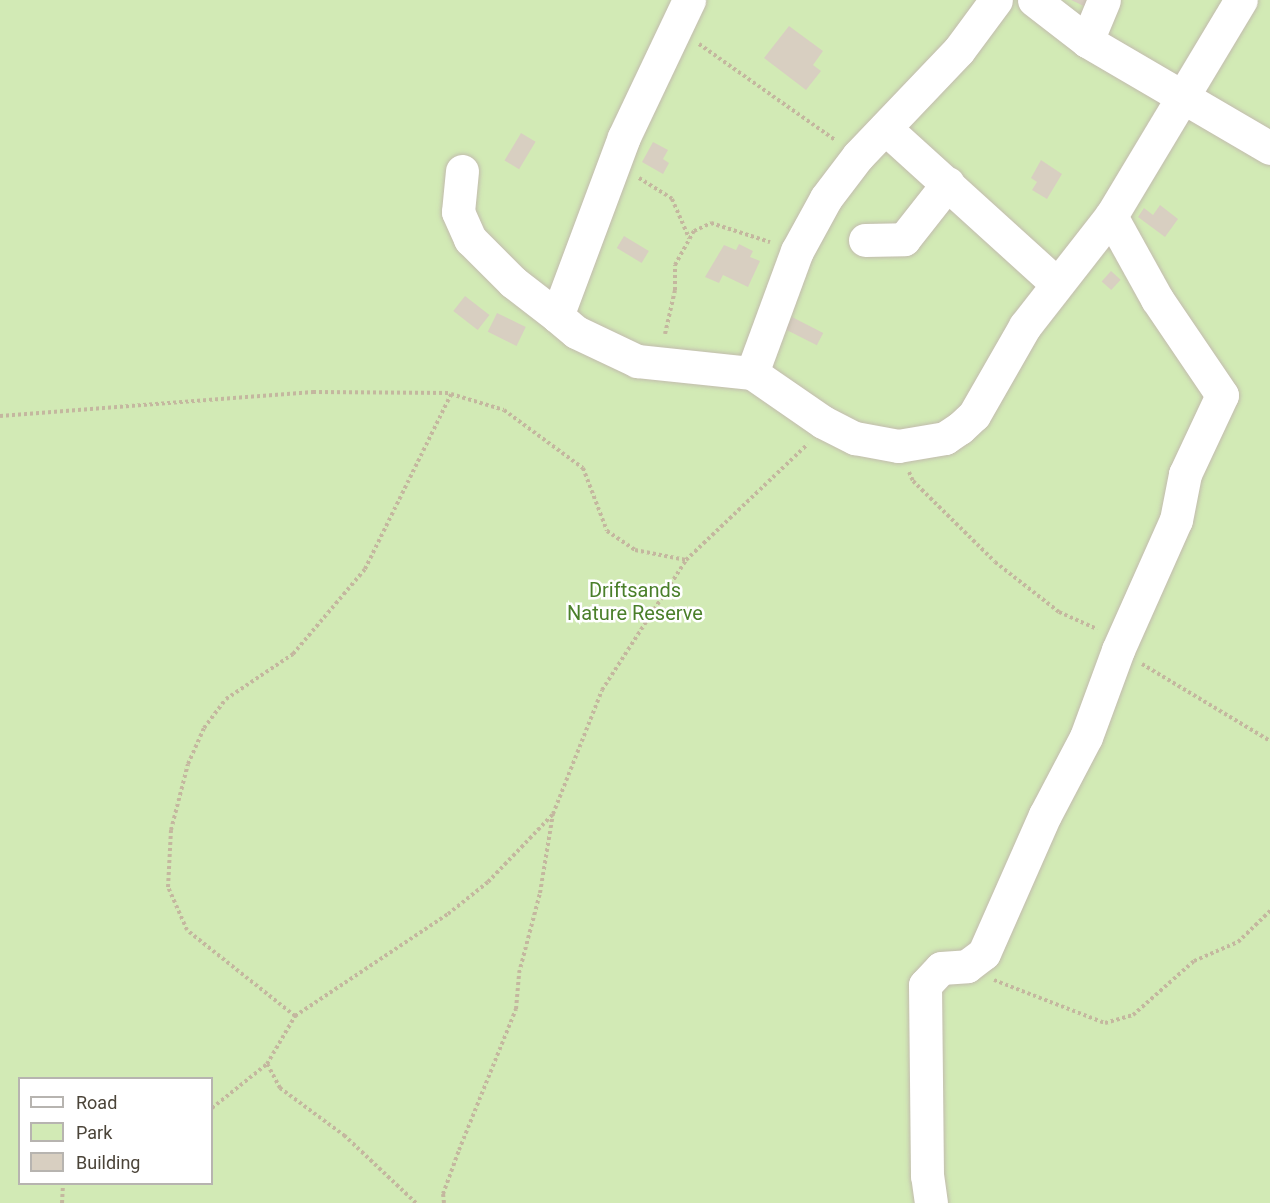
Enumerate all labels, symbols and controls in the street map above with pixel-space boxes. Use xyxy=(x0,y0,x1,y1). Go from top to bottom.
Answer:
park label: Driftsands Nature Reserve xyxy=(567,578,703,625)
legend xyxy=(18,1077,213,1185)
text: Road xyxy=(76,1092,117,1113)
text: Park xyxy=(76,1122,112,1143)
text: Building xyxy=(76,1152,140,1173)

